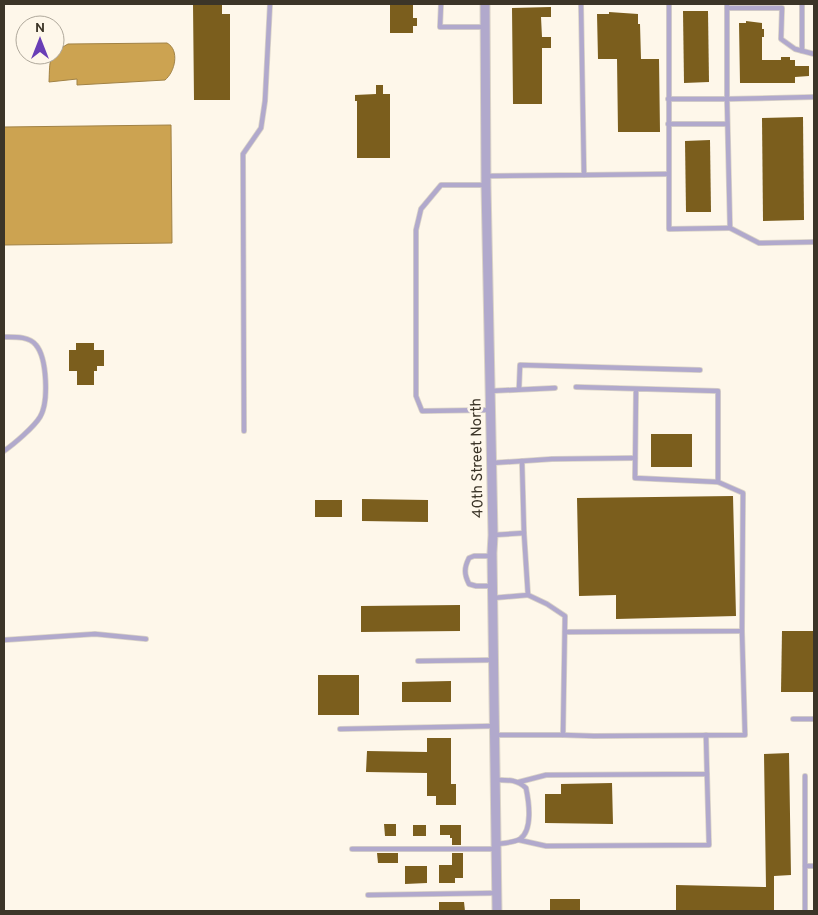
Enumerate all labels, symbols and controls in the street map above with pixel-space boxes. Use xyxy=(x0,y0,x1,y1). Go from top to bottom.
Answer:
north arrow xyxy=(15,15,65,65)
text: N xyxy=(35,20,45,37)
street label: 40th Street North xyxy=(467,398,489,518)

